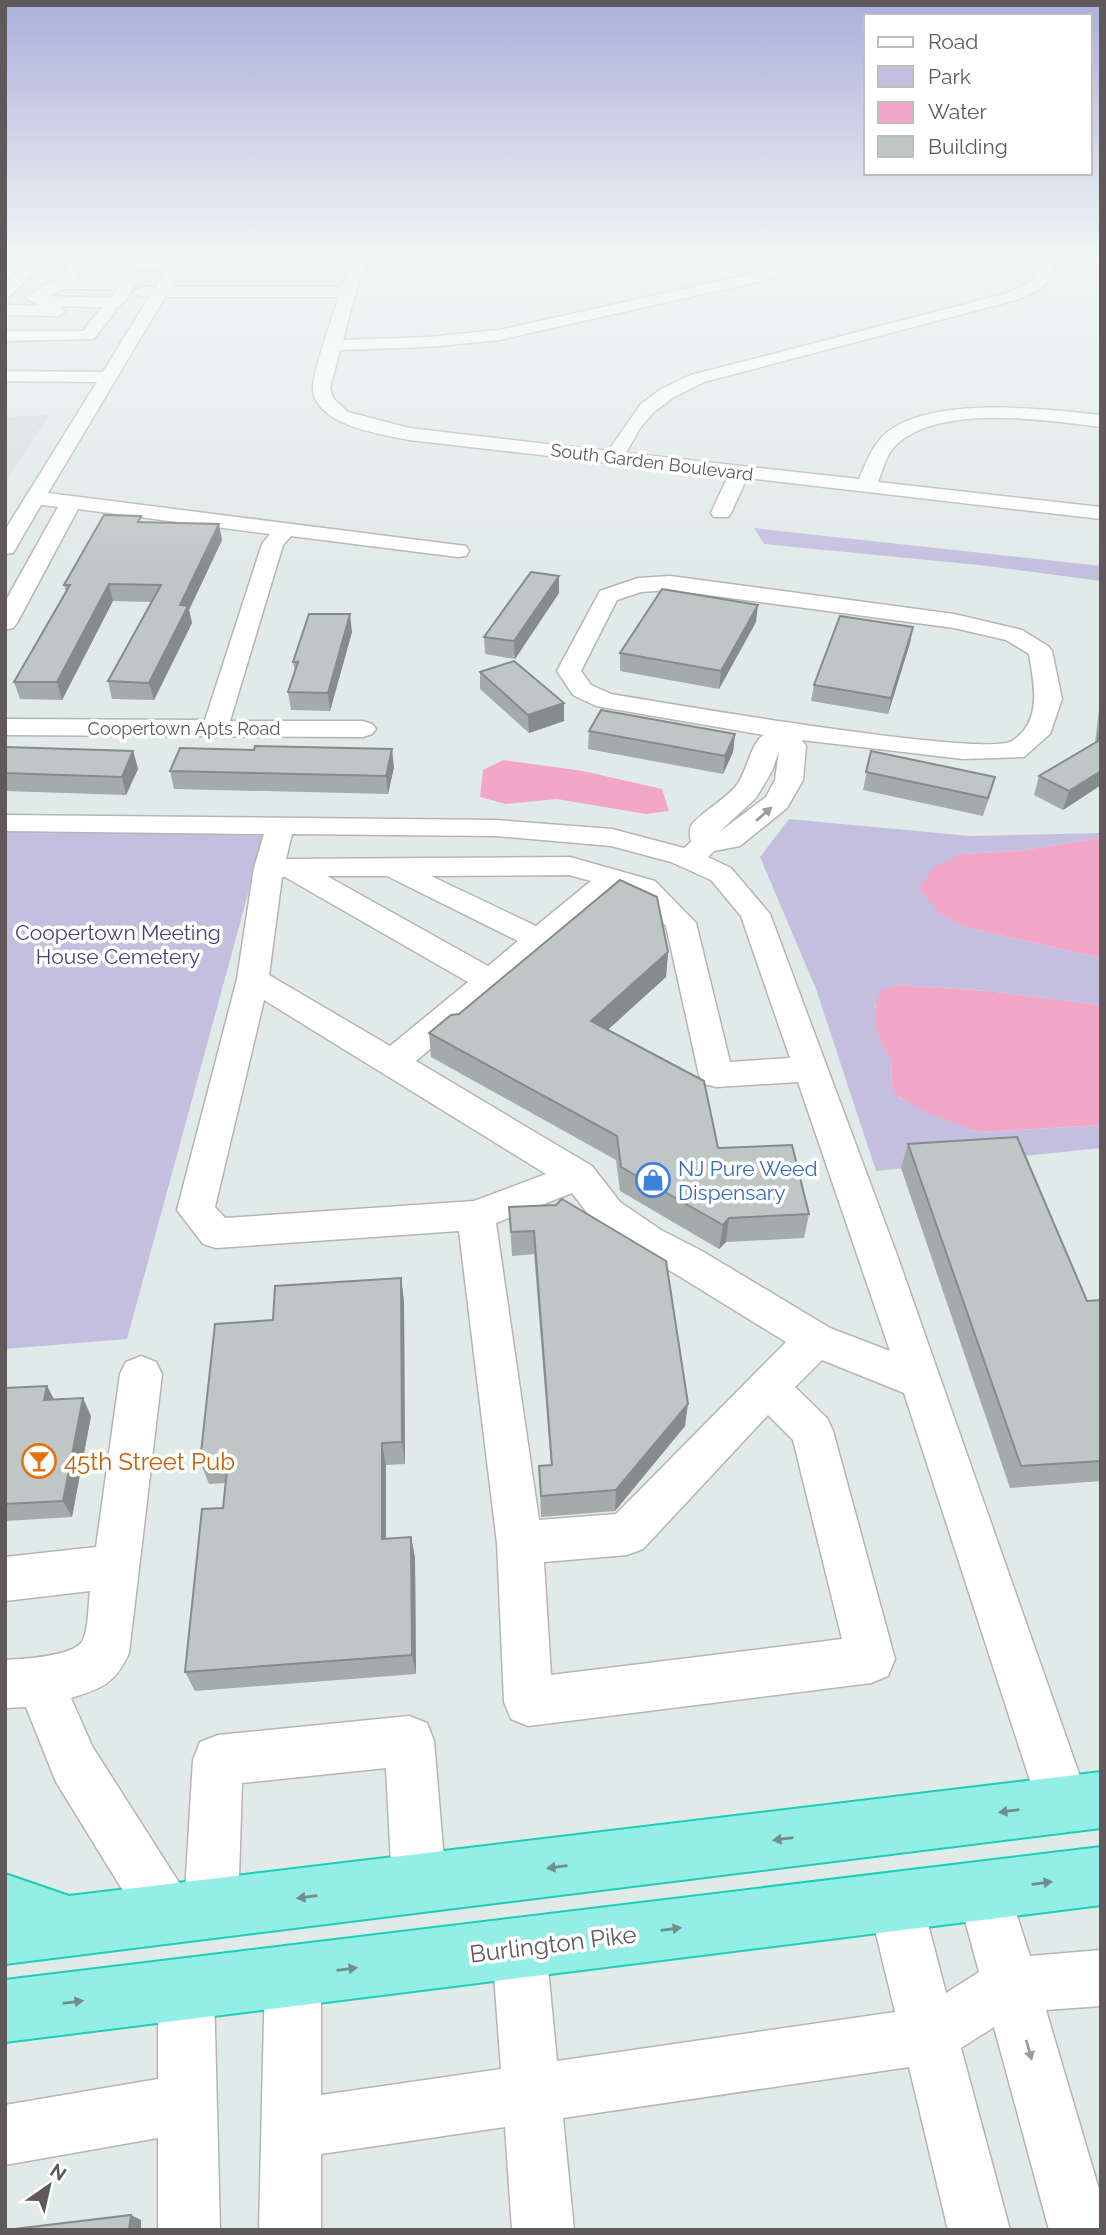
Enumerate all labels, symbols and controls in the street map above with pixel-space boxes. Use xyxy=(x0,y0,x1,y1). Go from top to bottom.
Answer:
legend xyxy=(864,14,1092,175)
text: Road xyxy=(928,29,978,54)
text: Park xyxy=(928,64,971,89)
text: Water xyxy=(928,99,987,124)
text: Building xyxy=(928,134,1008,159)
street label: South Garden Boulevard xyxy=(549,439,755,485)
street label: Coopertown Apts Road xyxy=(88,718,280,739)
one-way arrow xyxy=(755,806,773,822)
park label: Coopertown Meeting House Cemetery xyxy=(15,920,221,969)
place label: NJ Pure Weed Dispensary xyxy=(678,1156,817,1205)
shop icon: NJ Pure Weed Dispensary xyxy=(634,1161,672,1199)
bar icon: 45th Street Pub xyxy=(20,1442,58,1480)
place label: 45th Street Pub xyxy=(64,1447,235,1476)
one-way arrow xyxy=(998,1806,1020,1817)
one-way arrow xyxy=(772,1834,794,1845)
one-way arrow xyxy=(546,1861,568,1872)
one-way arrow xyxy=(1031,1878,1053,1889)
one-way arrow xyxy=(296,1892,318,1903)
street label: Burlington Pike xyxy=(468,1919,638,1969)
one-way arrow xyxy=(660,1924,682,1935)
one-way arrow xyxy=(337,1963,359,1974)
one-way arrow xyxy=(62,1997,84,2008)
one-way arrow xyxy=(1024,2040,1035,2062)
north arrow xyxy=(14,2151,84,2221)
text: N xyxy=(46,2159,71,2185)

